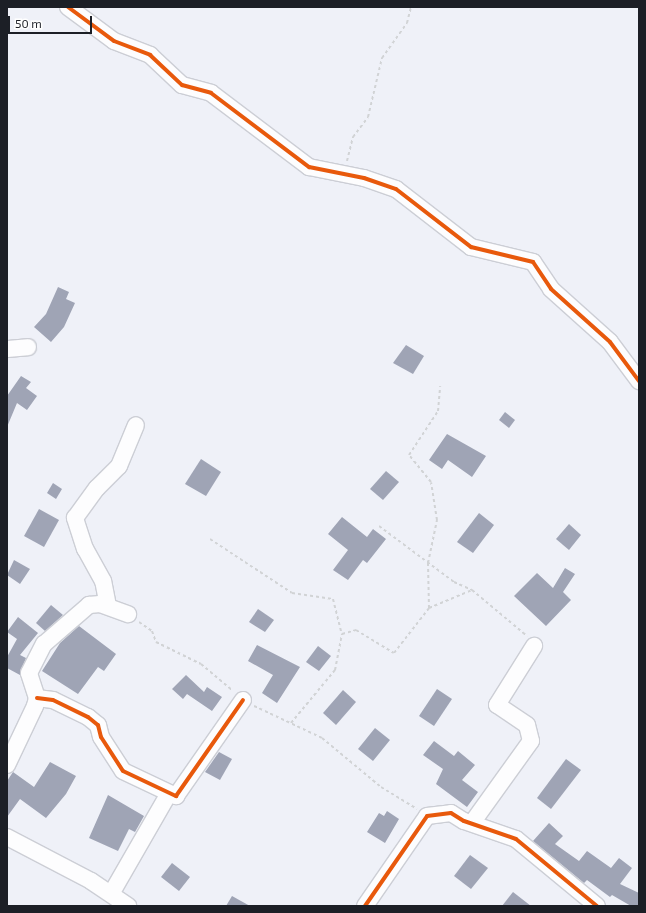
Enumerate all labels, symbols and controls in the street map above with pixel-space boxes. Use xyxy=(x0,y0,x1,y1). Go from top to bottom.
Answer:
scale bar xyxy=(10,8,94,34)
text: 50 m xyxy=(15,16,42,30)

